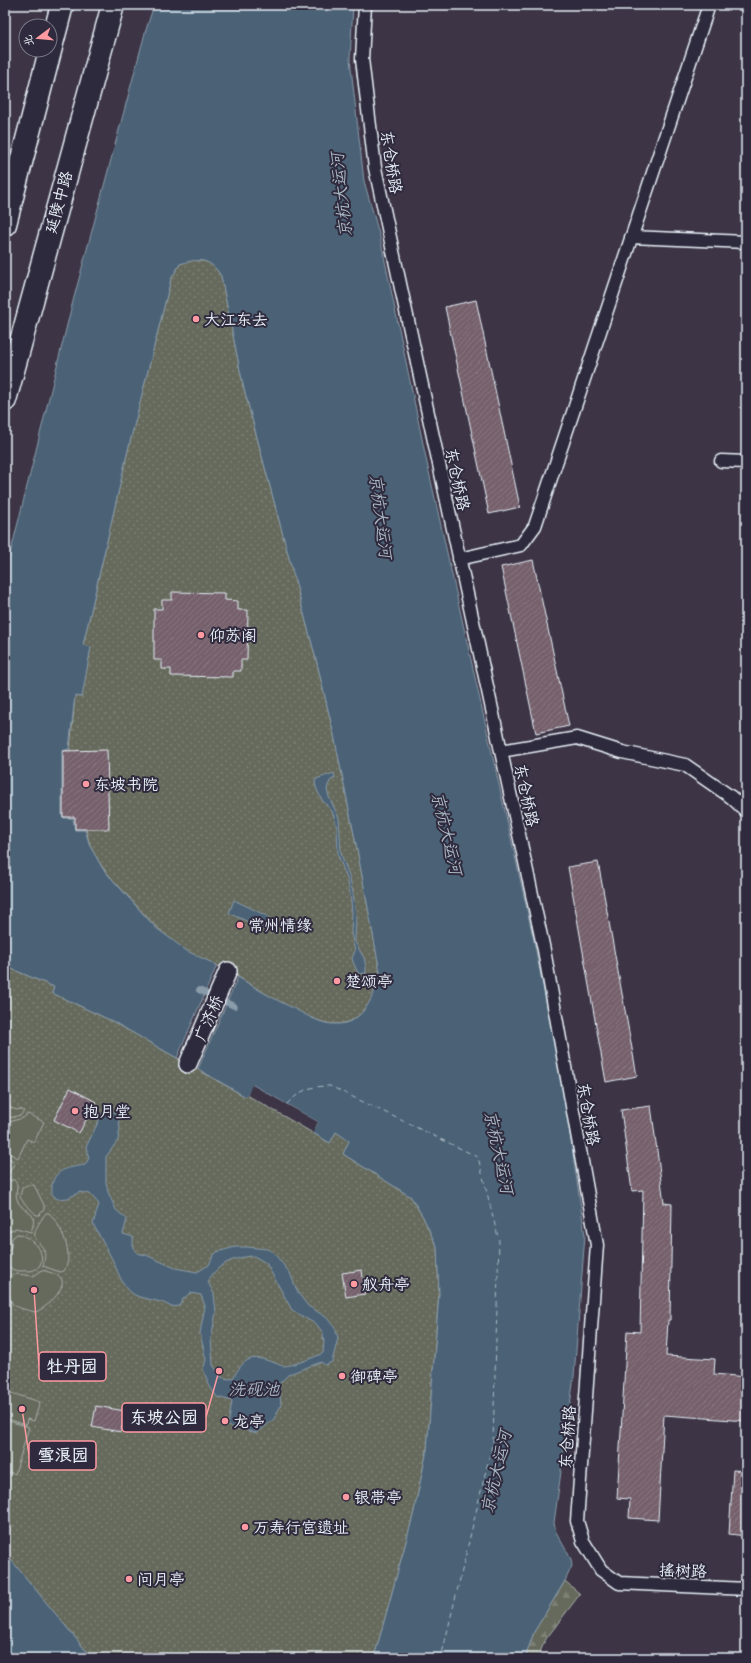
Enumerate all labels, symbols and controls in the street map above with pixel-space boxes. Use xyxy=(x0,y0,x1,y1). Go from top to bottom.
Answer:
north arrow xyxy=(18,18,58,58)
text: 北 xyxy=(20,33,39,48)
street label: 东仓桥路 xyxy=(373,129,407,196)
water label: 京杭大运河 xyxy=(325,148,359,238)
street label: 延陵中路 xyxy=(40,168,80,237)
place label: 大江东去 xyxy=(204,309,268,333)
marker: 大江东去 xyxy=(191,314,201,324)
street label: 东仓桥路 xyxy=(438,446,474,513)
water label: 京杭大运河 xyxy=(362,472,397,563)
place label: 仰苏阁 xyxy=(209,625,257,649)
marker: 仰苏阁 xyxy=(196,630,206,640)
street label: 东仓桥路 xyxy=(507,762,543,829)
place label: 东坡书院 xyxy=(94,774,158,798)
marker: 东坡书院 xyxy=(81,779,91,789)
water label: 京杭大运河 xyxy=(424,789,468,880)
place label: 常州情缘 xyxy=(248,915,312,939)
marker: 常州情缘 xyxy=(235,920,245,930)
place label: 楚颂亭 xyxy=(345,971,393,995)
marker: 楚颂亭 xyxy=(332,976,342,986)
street label: 广济桥 xyxy=(189,992,230,1046)
street label: 东仓桥路 xyxy=(570,1081,604,1148)
place label: 抱月堂 xyxy=(83,1101,131,1125)
marker: 抱月堂 xyxy=(70,1106,80,1116)
water label: 京杭大运河 xyxy=(476,1108,519,1199)
place label: 舣舟亭 xyxy=(362,1274,410,1298)
marker: 舣舟亭 xyxy=(349,1279,359,1289)
callout: 牡丹园 xyxy=(39,1352,106,1381)
text: 牡丹园 xyxy=(47,1355,98,1380)
place label: 御碑亭 xyxy=(350,1366,398,1390)
marker: 御碑亭 xyxy=(337,1371,347,1381)
water label: 洗砚池 xyxy=(229,1378,280,1403)
callout: 东坡公园 xyxy=(122,1403,206,1432)
street label: 东仓桥路 xyxy=(555,1404,583,1470)
text: 东坡公园 xyxy=(130,1406,198,1431)
place label: 龙亭 xyxy=(233,1411,265,1435)
marker: 龙亭 xyxy=(220,1416,230,1426)
water label: 京杭大运河 xyxy=(476,1425,520,1517)
callout: 雪浪园 xyxy=(29,1441,96,1470)
text: 雪浪园 xyxy=(38,1444,89,1469)
place label: 银带亭 xyxy=(354,1487,402,1511)
marker: 银带亭 xyxy=(341,1492,351,1502)
place label: 万寿行宫遗址 xyxy=(253,1517,349,1541)
marker: 万寿行宫遗址 xyxy=(240,1522,250,1532)
street label: 摇树路 xyxy=(659,1559,707,1585)
place label: 问月亭 xyxy=(137,1569,185,1593)
marker: 问月亭 xyxy=(124,1574,134,1584)

